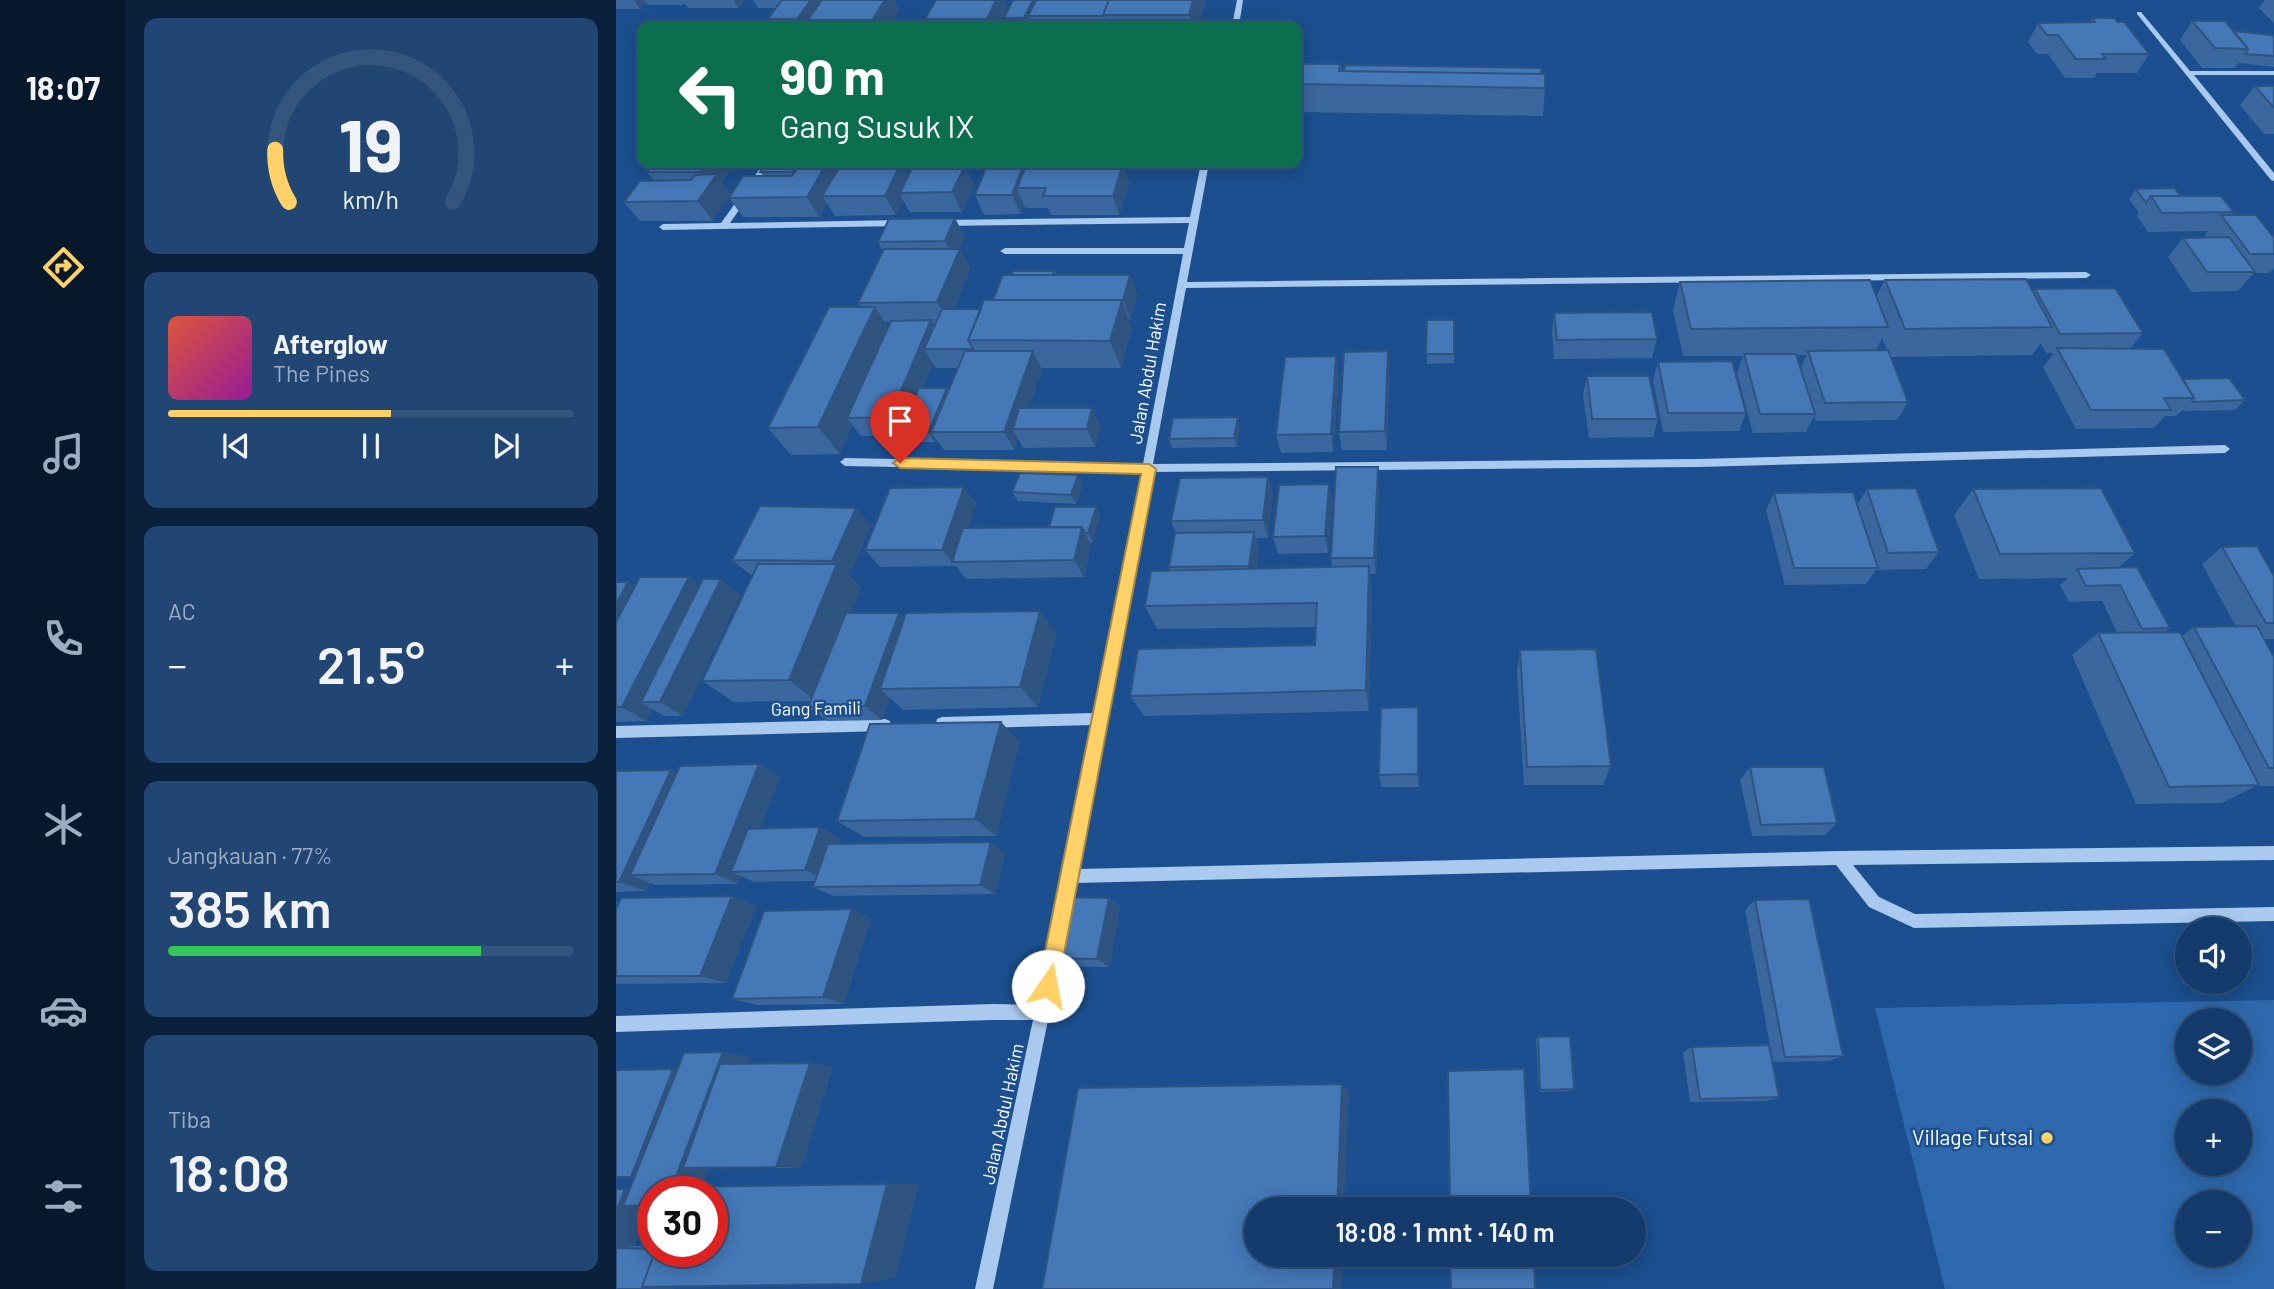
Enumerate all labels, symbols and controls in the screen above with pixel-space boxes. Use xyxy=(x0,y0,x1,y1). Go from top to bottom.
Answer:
text: 90 m xyxy=(780,46,885,105)
icon: left xyxy=(665,49,756,140)
text: 18:07 xyxy=(26,68,100,106)
text: 19 xyxy=(339,99,403,187)
text: Gang Susuk IX xyxy=(780,106,974,144)
text: km/h xyxy=(343,184,399,214)
icon: directions xyxy=(39,243,88,292)
street label: Jalan Abdul Hakim xyxy=(1124,300,1170,445)
text: Afterglow xyxy=(273,328,388,359)
text: The Pines xyxy=(273,359,370,387)
pin xyxy=(870,391,930,463)
icon: arrive xyxy=(881,402,919,440)
icon: previous xyxy=(217,427,255,465)
icon: pause xyxy=(352,427,390,465)
icon: next xyxy=(487,427,525,465)
icon: music xyxy=(39,429,88,478)
text: AC xyxy=(168,597,196,625)
icon: phone xyxy=(39,614,88,663)
text: 21.5° xyxy=(317,632,425,694)
text: − xyxy=(168,641,187,687)
text: + xyxy=(555,641,574,687)
street label: Gang Famili xyxy=(771,696,861,720)
icon: climate xyxy=(39,800,88,849)
text: Jangkauan · 77% xyxy=(168,841,333,869)
text: 385 km xyxy=(168,876,332,938)
map controls xyxy=(2175,917,2252,1267)
button: sound xyxy=(2175,917,2252,994)
position arrow xyxy=(1011,949,1085,1023)
icon: car xyxy=(39,986,88,1035)
button: layers xyxy=(2175,1008,2252,1085)
street label: Jalan Abdul Hakim xyxy=(976,1041,1028,1186)
button: + xyxy=(2175,1099,2252,1176)
text: Tiba xyxy=(168,1105,211,1133)
place label: Village Futsal xyxy=(1912,1124,2033,1149)
marker: Village Futsal xyxy=(2039,1130,2055,1146)
text: 18:08 xyxy=(168,1140,290,1202)
icon: filters xyxy=(39,1172,88,1221)
speed limit sign: 30 xyxy=(637,1176,728,1267)
button: − xyxy=(2175,1190,2252,1267)
text: 18:08 · 1 mnt · 140 m xyxy=(1335,1216,1555,1247)

